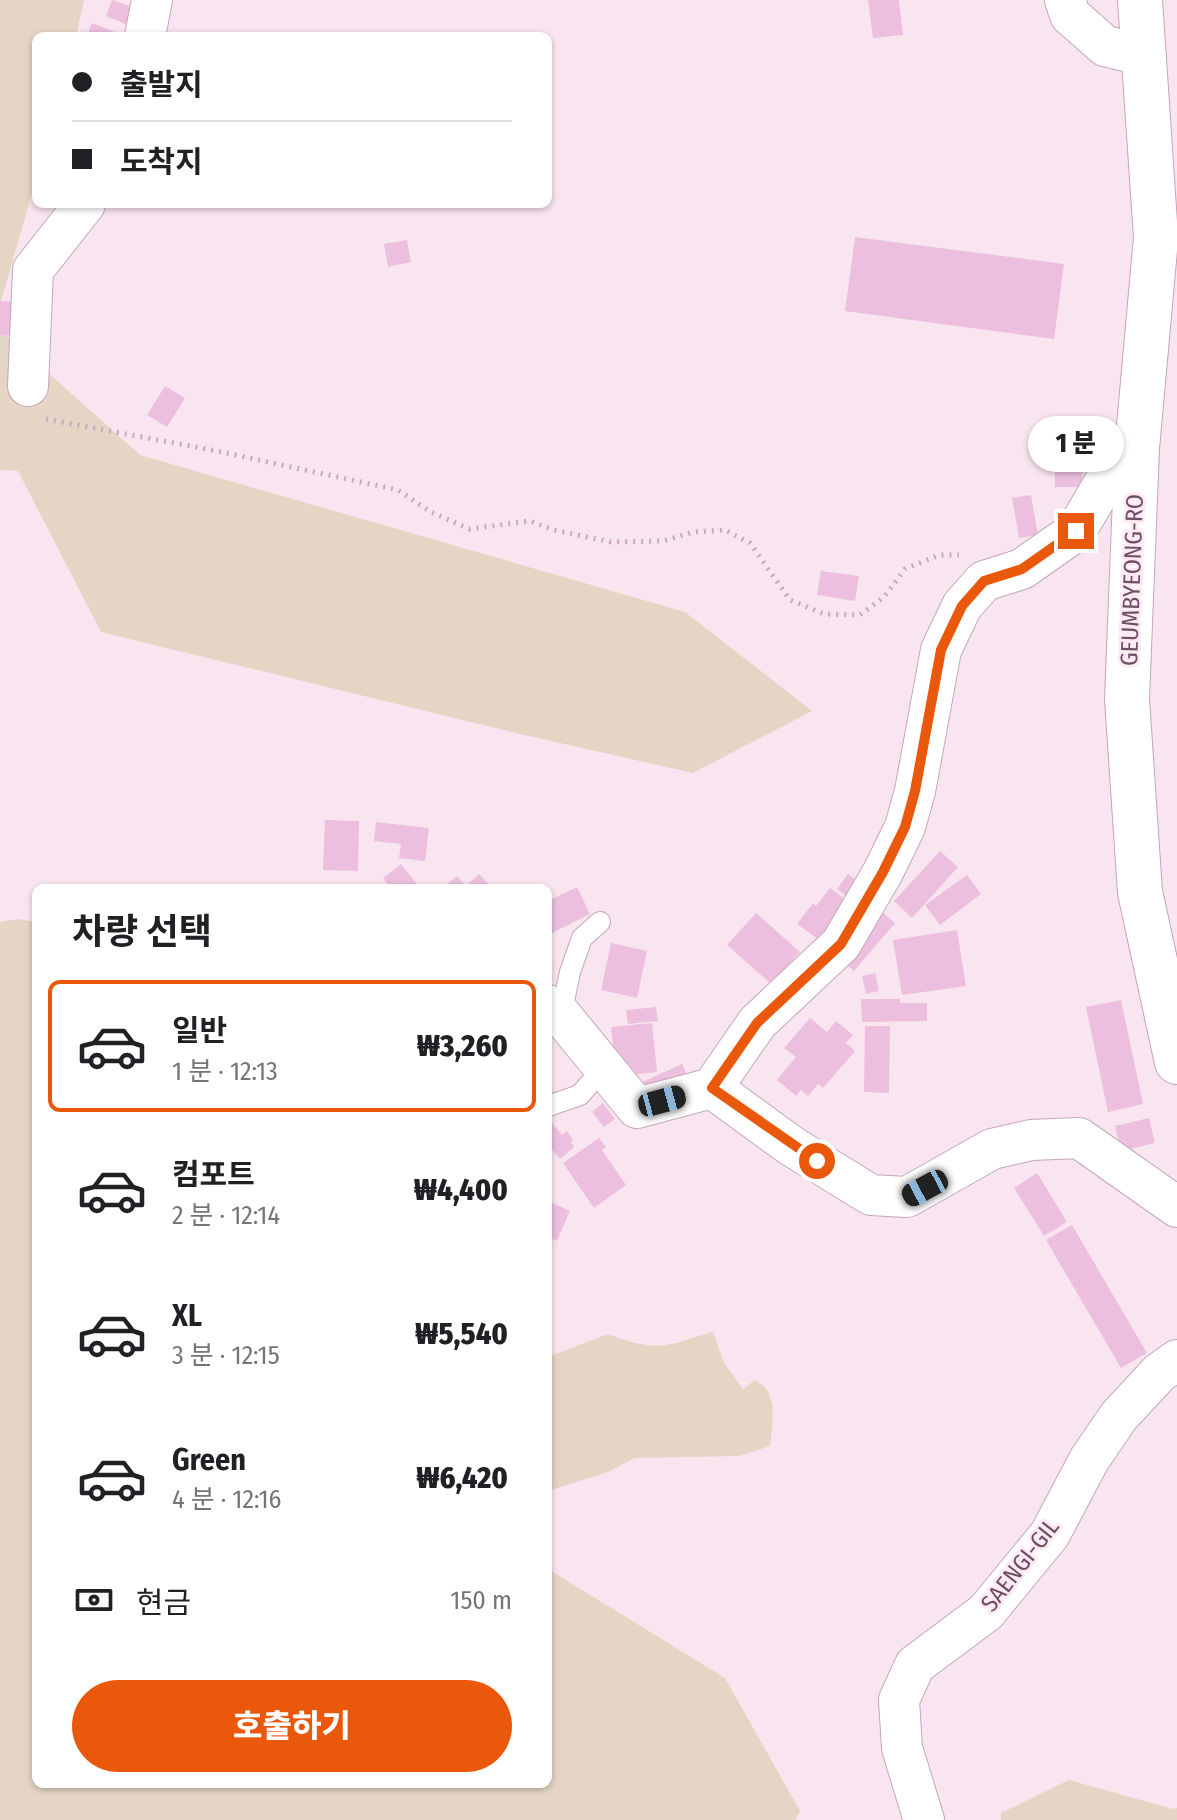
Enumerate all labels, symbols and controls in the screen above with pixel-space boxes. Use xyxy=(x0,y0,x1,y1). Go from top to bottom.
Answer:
text: 출발지 xyxy=(120,67,203,103)
text: 도착지 xyxy=(120,144,203,180)
callout: 1 분 xyxy=(1028,415,1124,471)
text: 1 분 xyxy=(1056,428,1096,459)
street label: GEUMBYEONG-RO xyxy=(1115,494,1149,666)
route end xyxy=(1058,513,1094,549)
text: 차량 선택 xyxy=(72,910,212,954)
icon: car xyxy=(76,1010,148,1082)
text: 일반 xyxy=(172,1013,227,1049)
text: ₩3,260 xyxy=(417,1028,508,1064)
text: 1 분 · 12:13 xyxy=(172,1056,278,1087)
car xyxy=(636,1083,688,1119)
route start xyxy=(799,1143,835,1179)
icon: car xyxy=(76,1154,148,1226)
text: 컴포트 xyxy=(172,1157,255,1193)
car xyxy=(898,1166,952,1210)
text: ₩4,400 xyxy=(414,1172,508,1208)
text: 2 분 · 12:14 xyxy=(172,1200,280,1231)
icon: car xyxy=(76,1298,148,1370)
text: XL xyxy=(172,1298,202,1334)
text: ₩5,540 xyxy=(415,1316,508,1352)
text: 3 분 · 12:15 xyxy=(172,1340,280,1371)
icon: car xyxy=(76,1442,148,1514)
text: Green xyxy=(172,1442,246,1478)
text: ₩6,420 xyxy=(416,1460,508,1496)
text: 4 분 · 12:16 xyxy=(172,1484,281,1515)
street label: SAENGI-GIL xyxy=(975,1513,1065,1617)
icon: cash xyxy=(72,1578,116,1622)
text: 현금 xyxy=(136,1585,191,1621)
text: 150 m xyxy=(450,1585,512,1616)
button: 호출하기 xyxy=(72,1680,512,1772)

